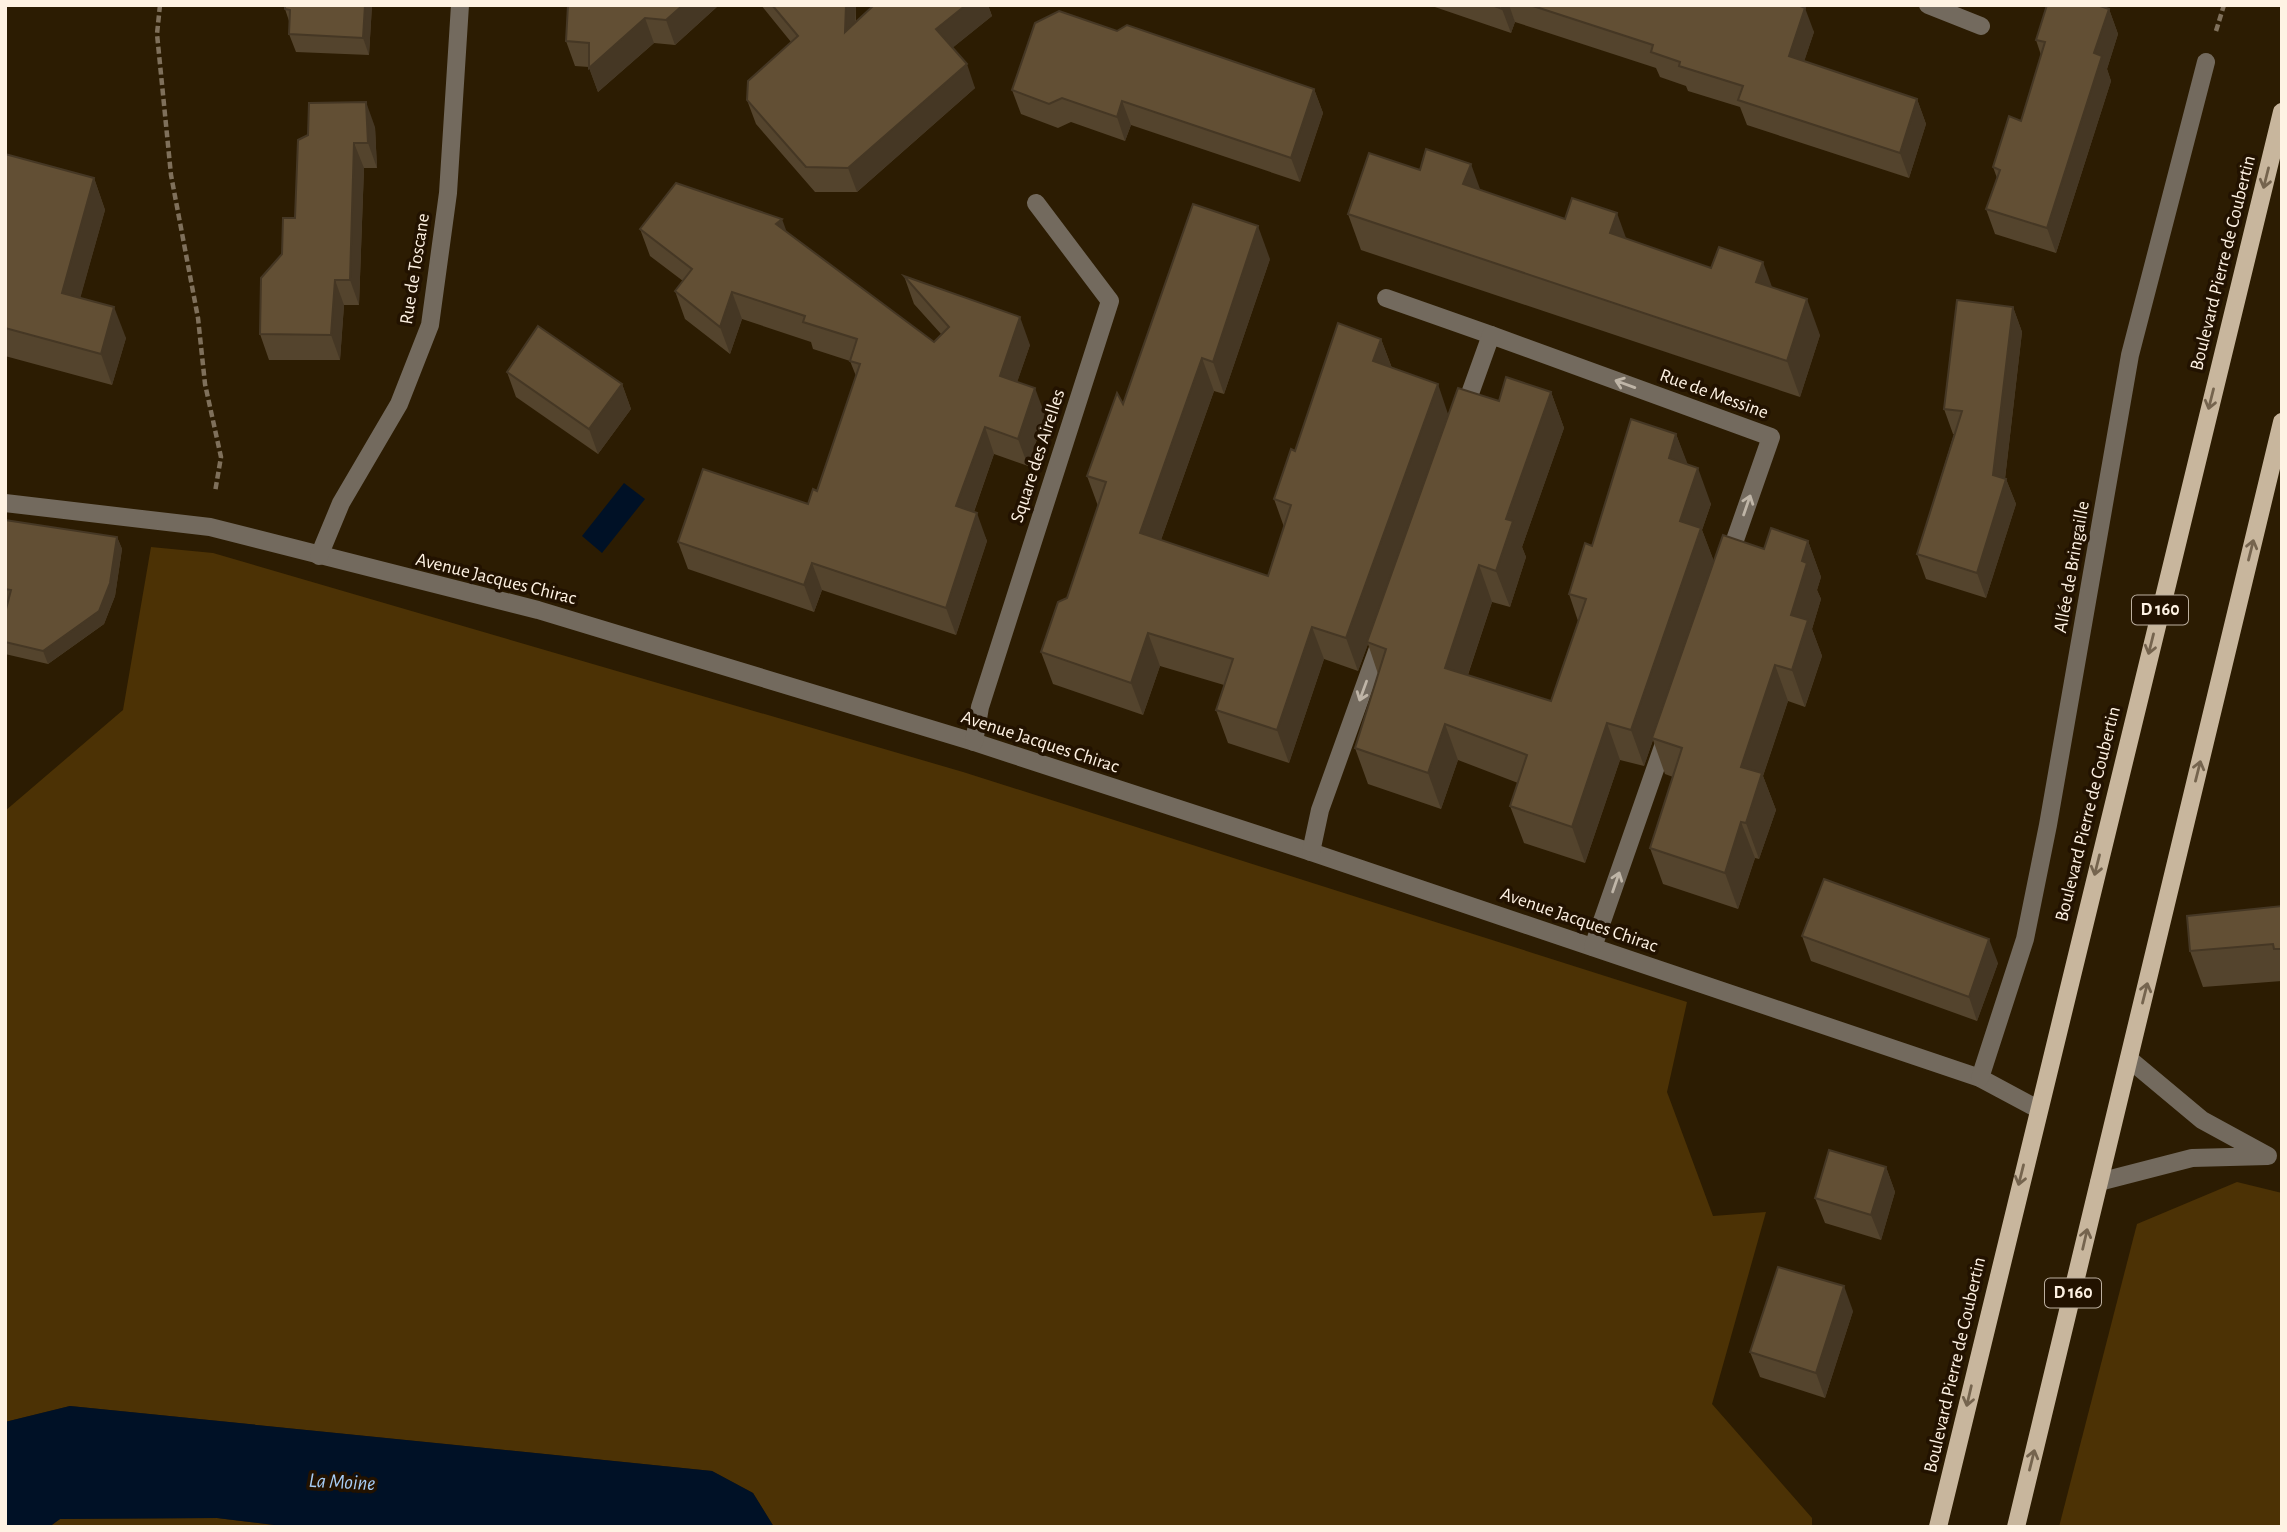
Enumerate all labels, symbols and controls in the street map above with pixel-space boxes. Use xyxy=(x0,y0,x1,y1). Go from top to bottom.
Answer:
street label: Boulevard Pierre de Coubertin xyxy=(2187,154,2259,372)
one-way arrow xyxy=(2258,167,2271,189)
street label: Rue de Toscane xyxy=(397,212,433,326)
street label: Rue de Messine xyxy=(1657,366,1771,422)
one-way arrow xyxy=(1615,377,1637,389)
street label: Square des Airelles xyxy=(1007,387,1069,525)
one-way arrow xyxy=(2204,388,2217,410)
one-way arrow xyxy=(1742,495,1754,517)
street label: Allée de Bringaille xyxy=(2051,499,2093,635)
one-way arrow xyxy=(2245,539,2258,562)
street label: Avenue Jacques Chirac xyxy=(414,550,578,608)
road number: D 160 xyxy=(2132,596,2188,624)
one-way arrow xyxy=(2144,632,2157,655)
one-way arrow xyxy=(1356,679,1368,701)
street label: Boulevard Pierre de Coubertin xyxy=(2052,705,2124,923)
street label: Avenue Jacques Chirac xyxy=(959,708,1121,776)
one-way arrow xyxy=(2192,760,2205,783)
one-way arrow xyxy=(2090,853,2103,876)
one-way arrow xyxy=(1611,872,1623,894)
street label: Avenue Jacques Chirac xyxy=(1498,884,1660,956)
one-way arrow xyxy=(2139,982,2152,1004)
one-way arrow xyxy=(2014,1163,2028,1186)
one-way arrow xyxy=(2079,1228,2093,1251)
street label: Boulevard Pierre de Coubertin xyxy=(1921,1255,1989,1475)
road number: D 160 xyxy=(2045,1278,2101,1308)
one-way arrow xyxy=(1962,1384,1975,1407)
one-way arrow xyxy=(2026,1449,2039,1472)
water label: La Moine xyxy=(308,1470,376,1494)

